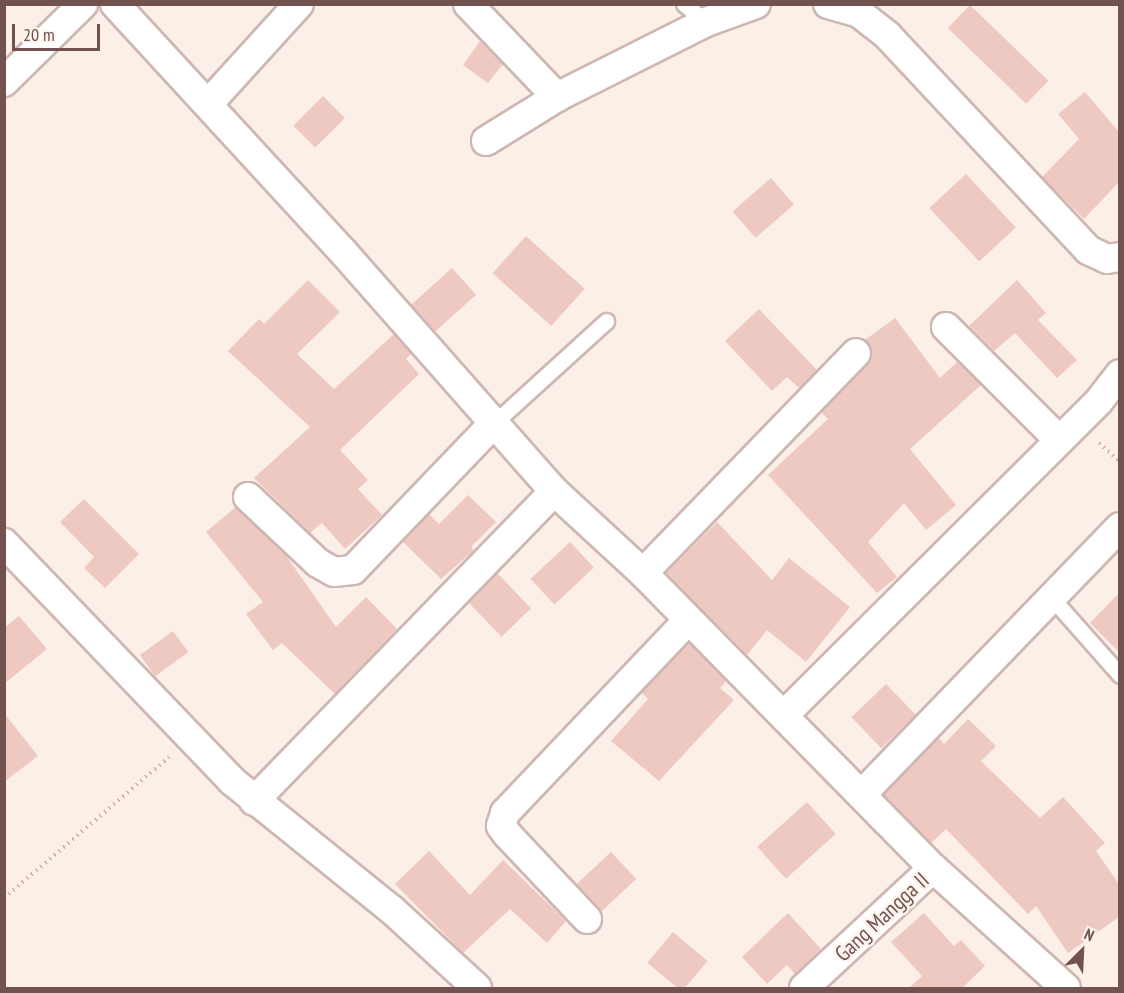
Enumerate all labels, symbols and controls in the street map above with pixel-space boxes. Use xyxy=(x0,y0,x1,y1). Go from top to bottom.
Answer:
scale bar xyxy=(15,12,104,50)
text: 20 m xyxy=(23,23,55,46)
street label: Gang Mangga II xyxy=(830,867,934,967)
north arrow xyxy=(1052,921,1112,981)
text: N xyxy=(1081,924,1097,945)

